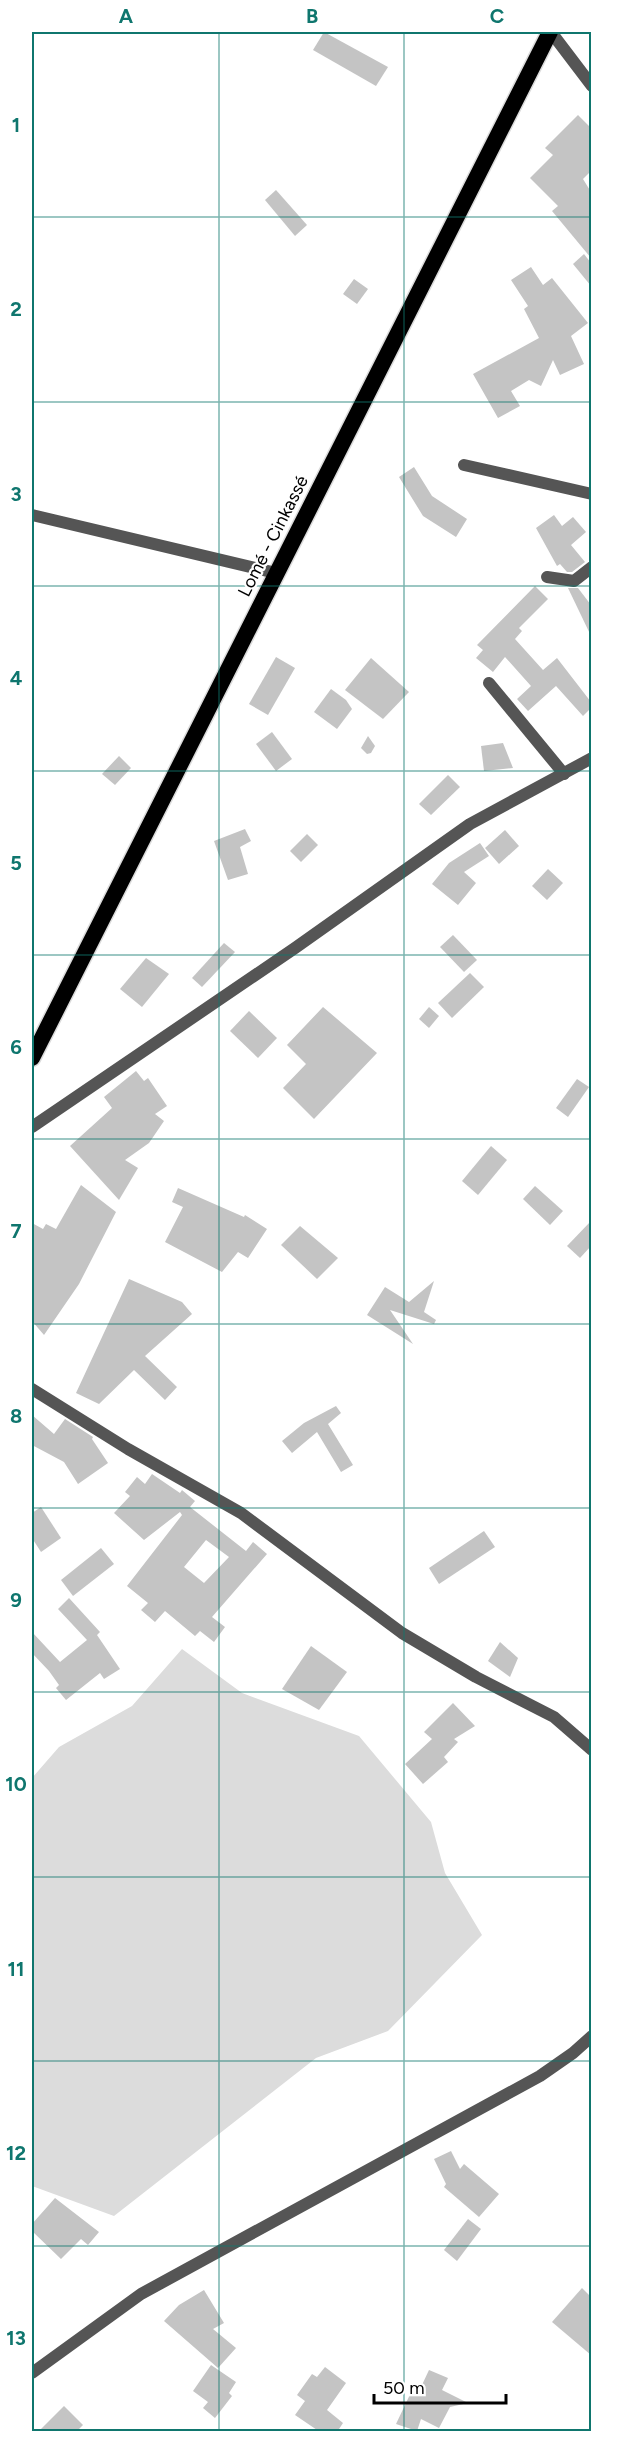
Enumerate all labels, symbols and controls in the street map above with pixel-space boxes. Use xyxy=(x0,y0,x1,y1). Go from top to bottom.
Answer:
text: A xyxy=(119,4,134,28)
text: B xyxy=(306,4,318,28)
text: C xyxy=(490,4,504,28)
text: 1 xyxy=(12,113,20,137)
text: 2 xyxy=(10,297,22,321)
street label: Lomé - Cinkassé xyxy=(233,472,313,600)
text: 3 xyxy=(10,482,22,506)
text: 4 xyxy=(10,666,23,690)
text: 5 xyxy=(10,851,22,875)
text: 6 xyxy=(10,1035,22,1059)
text: 7 xyxy=(10,1219,22,1243)
text: 8 xyxy=(10,1404,22,1428)
text: 9 xyxy=(10,1588,22,1612)
text: 10 xyxy=(5,1772,27,1796)
text: 11 xyxy=(8,1957,24,1981)
text: 12 xyxy=(6,2141,26,2165)
text: 13 xyxy=(6,2326,26,2350)
scale bar xyxy=(374,2367,506,2405)
text: 50 m xyxy=(383,2377,425,2399)

